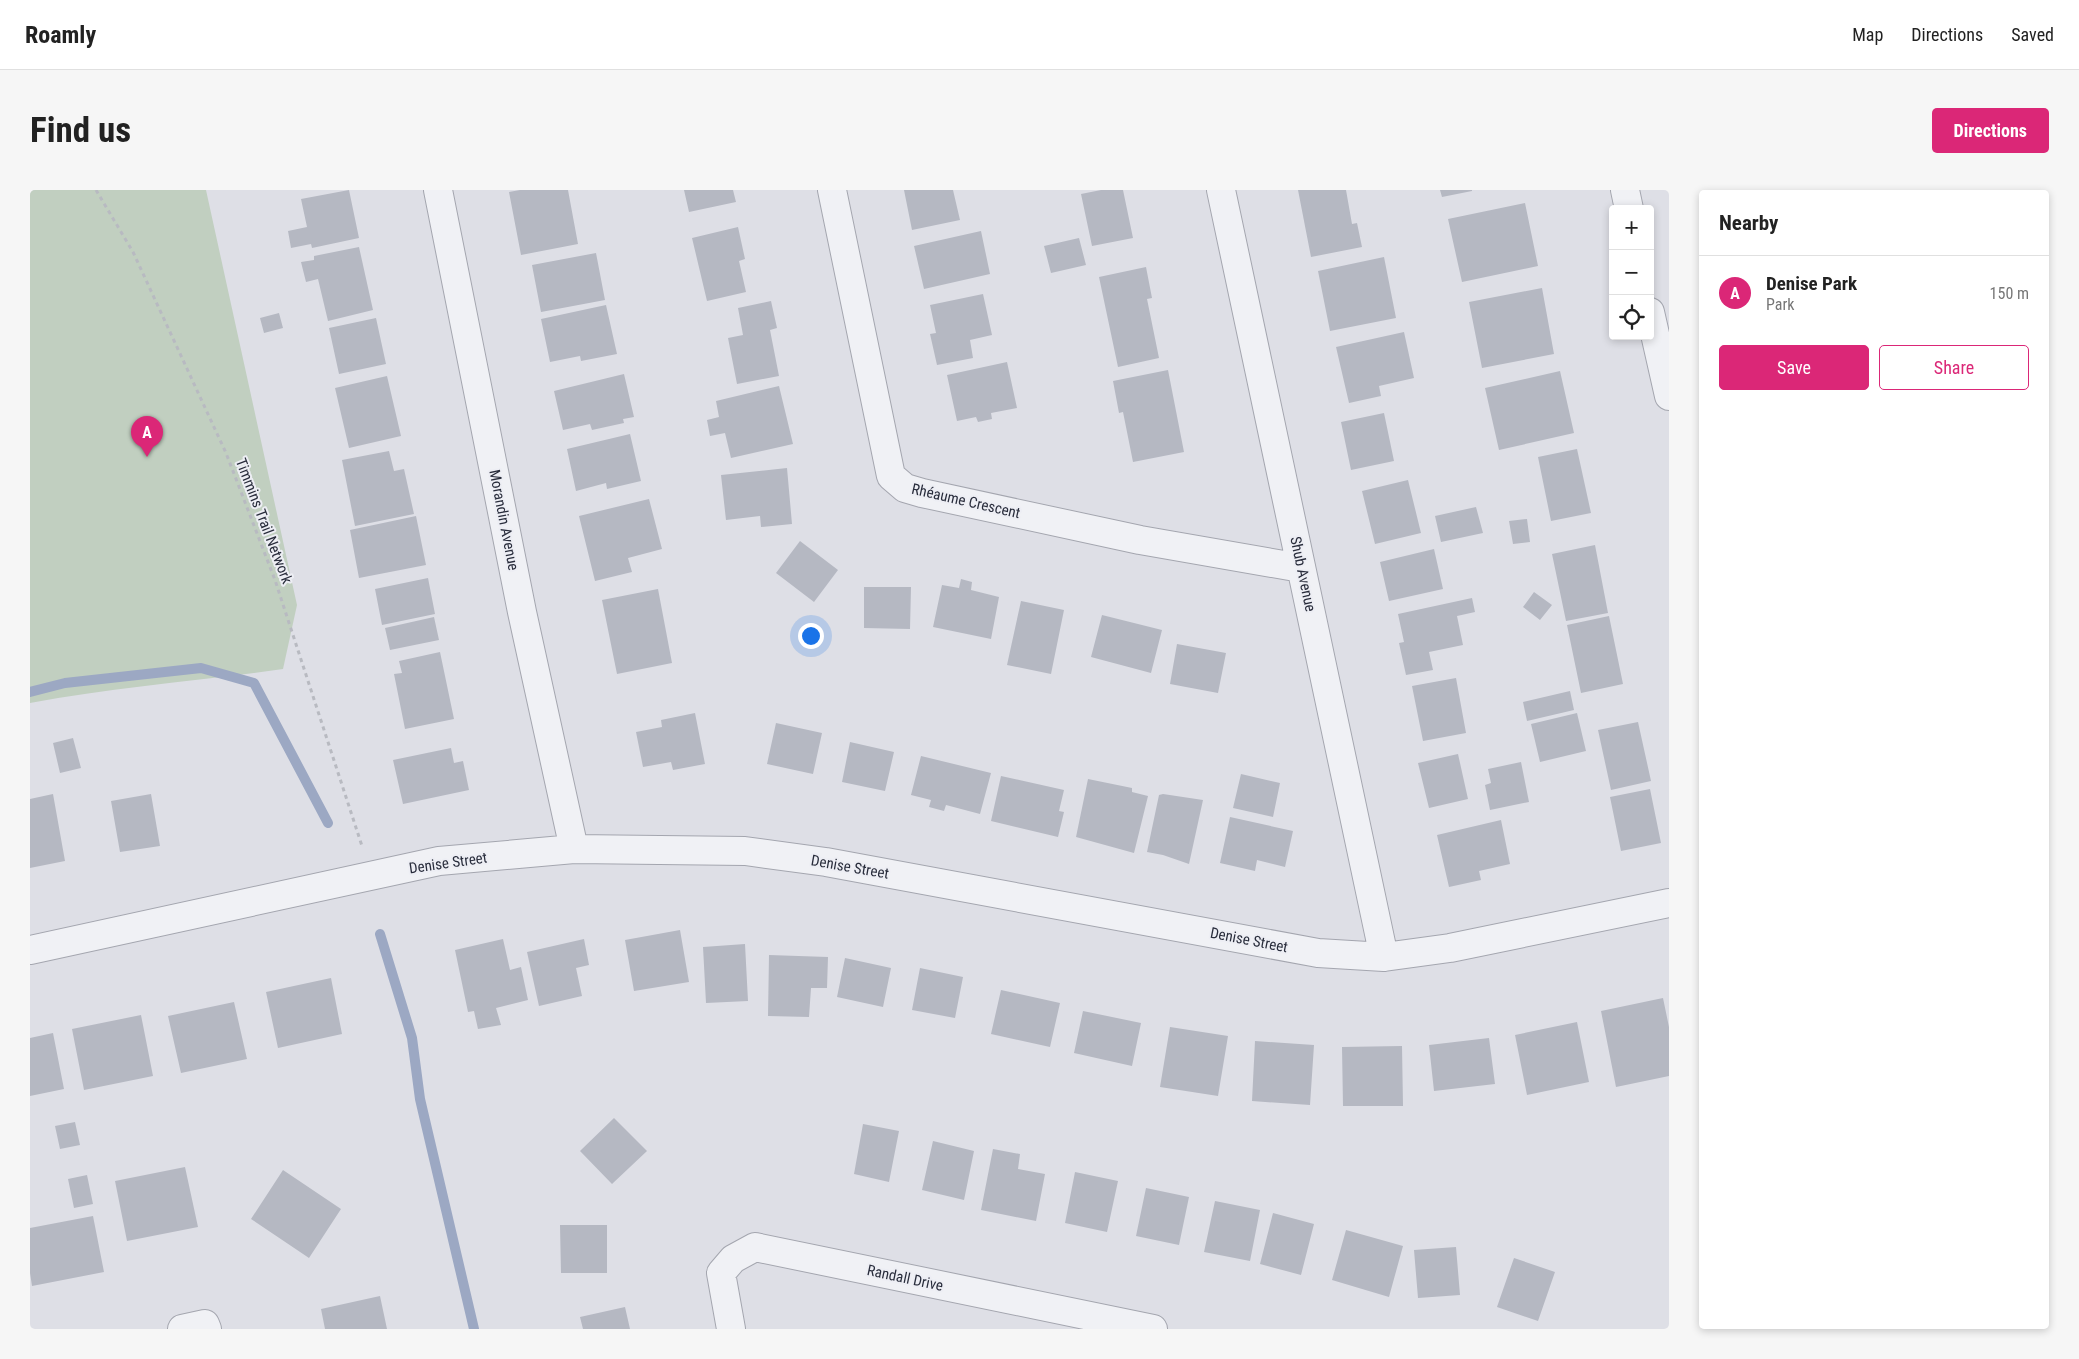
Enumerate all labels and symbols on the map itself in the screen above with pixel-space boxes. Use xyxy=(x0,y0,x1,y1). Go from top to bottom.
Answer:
pin: A xyxy=(131,416,163,457)
street label: Timmins Trail Network xyxy=(232,456,296,587)
street label: Morandin Avenue xyxy=(485,468,523,572)
street label: Rhéaume Crescent xyxy=(910,480,1022,522)
street label: Shub Avenue xyxy=(1286,535,1320,613)
your location xyxy=(798,623,824,649)
street label: Denise Street xyxy=(408,849,488,877)
street label: Denise Street xyxy=(810,851,890,883)
street label: Denise Street xyxy=(1209,924,1289,956)
street label: Randall Drive xyxy=(865,1261,945,1295)

